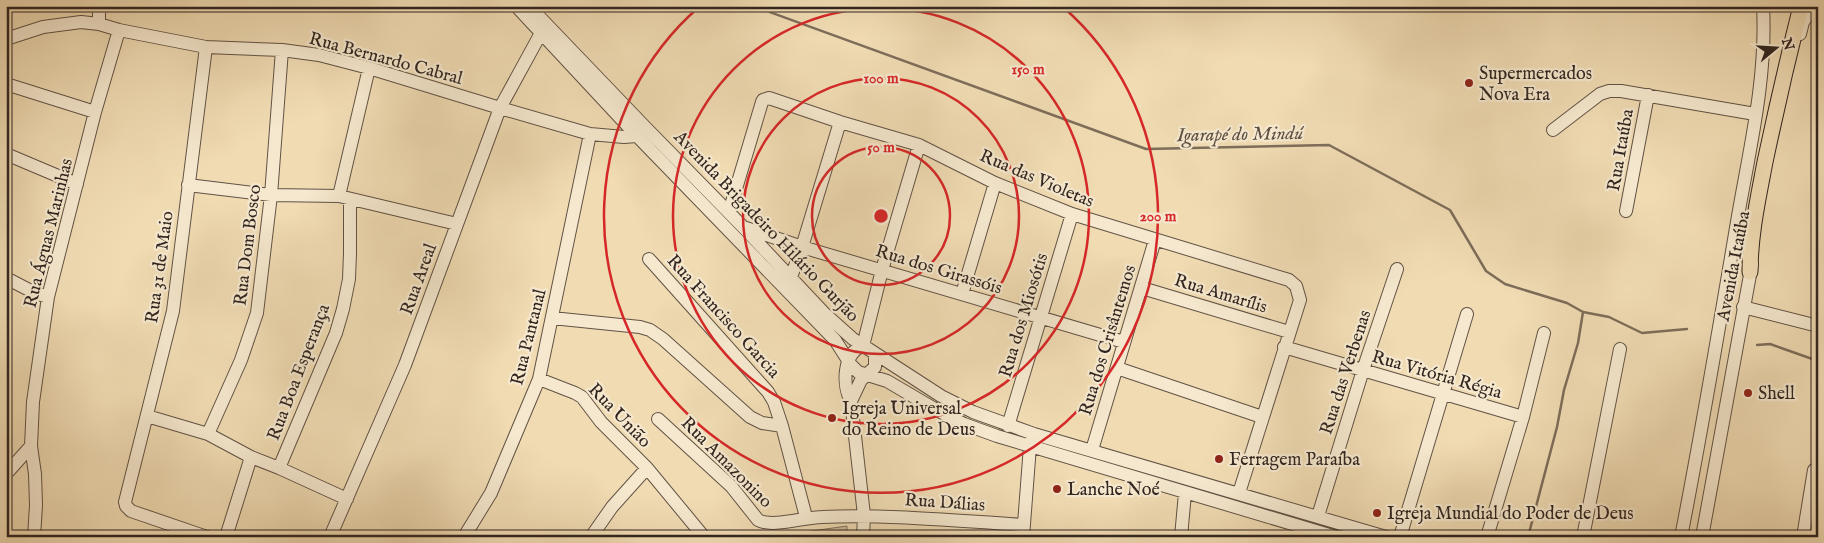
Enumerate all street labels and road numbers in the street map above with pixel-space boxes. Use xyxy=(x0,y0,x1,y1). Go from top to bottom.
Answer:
street label: Rua Bernardo Cabral xyxy=(306,28,465,91)
street label: Rua Itaúba xyxy=(1603,107,1640,193)
street label: Avenida Brigadeiro Hilário Gurjão xyxy=(668,126,864,328)
street label: Rua das Violetas xyxy=(976,145,1097,214)
street label: Rua Águas Marinhas xyxy=(18,156,79,311)
street label: Rua Dom Bosco xyxy=(230,183,267,307)
street label: Rua 31 de Maio xyxy=(141,209,180,325)
street label: Avenida Itaúba xyxy=(1712,209,1756,324)
street label: Rua dos Girassóis xyxy=(872,240,1005,301)
street label: Rua Areal xyxy=(396,241,443,318)
street label: Rua Francisco Garcia xyxy=(661,250,785,384)
street label: Rua dos Miosótis xyxy=(995,250,1054,380)
street label: Rua dos Crisântemos xyxy=(1075,262,1142,419)
street label: Rua Amarílis xyxy=(1171,269,1270,319)
street label: Rua Pantanal xyxy=(506,287,553,388)
street label: Rua Boa Esperança xyxy=(263,301,336,444)
street label: Rua das Verbenas xyxy=(1315,307,1377,438)
street label: Rua Vitória Régia xyxy=(1369,346,1505,405)
street label: Rua União xyxy=(582,379,656,453)
street label: Rua Amazonino xyxy=(675,412,777,514)
street label: Rua Dálias xyxy=(904,489,986,518)

